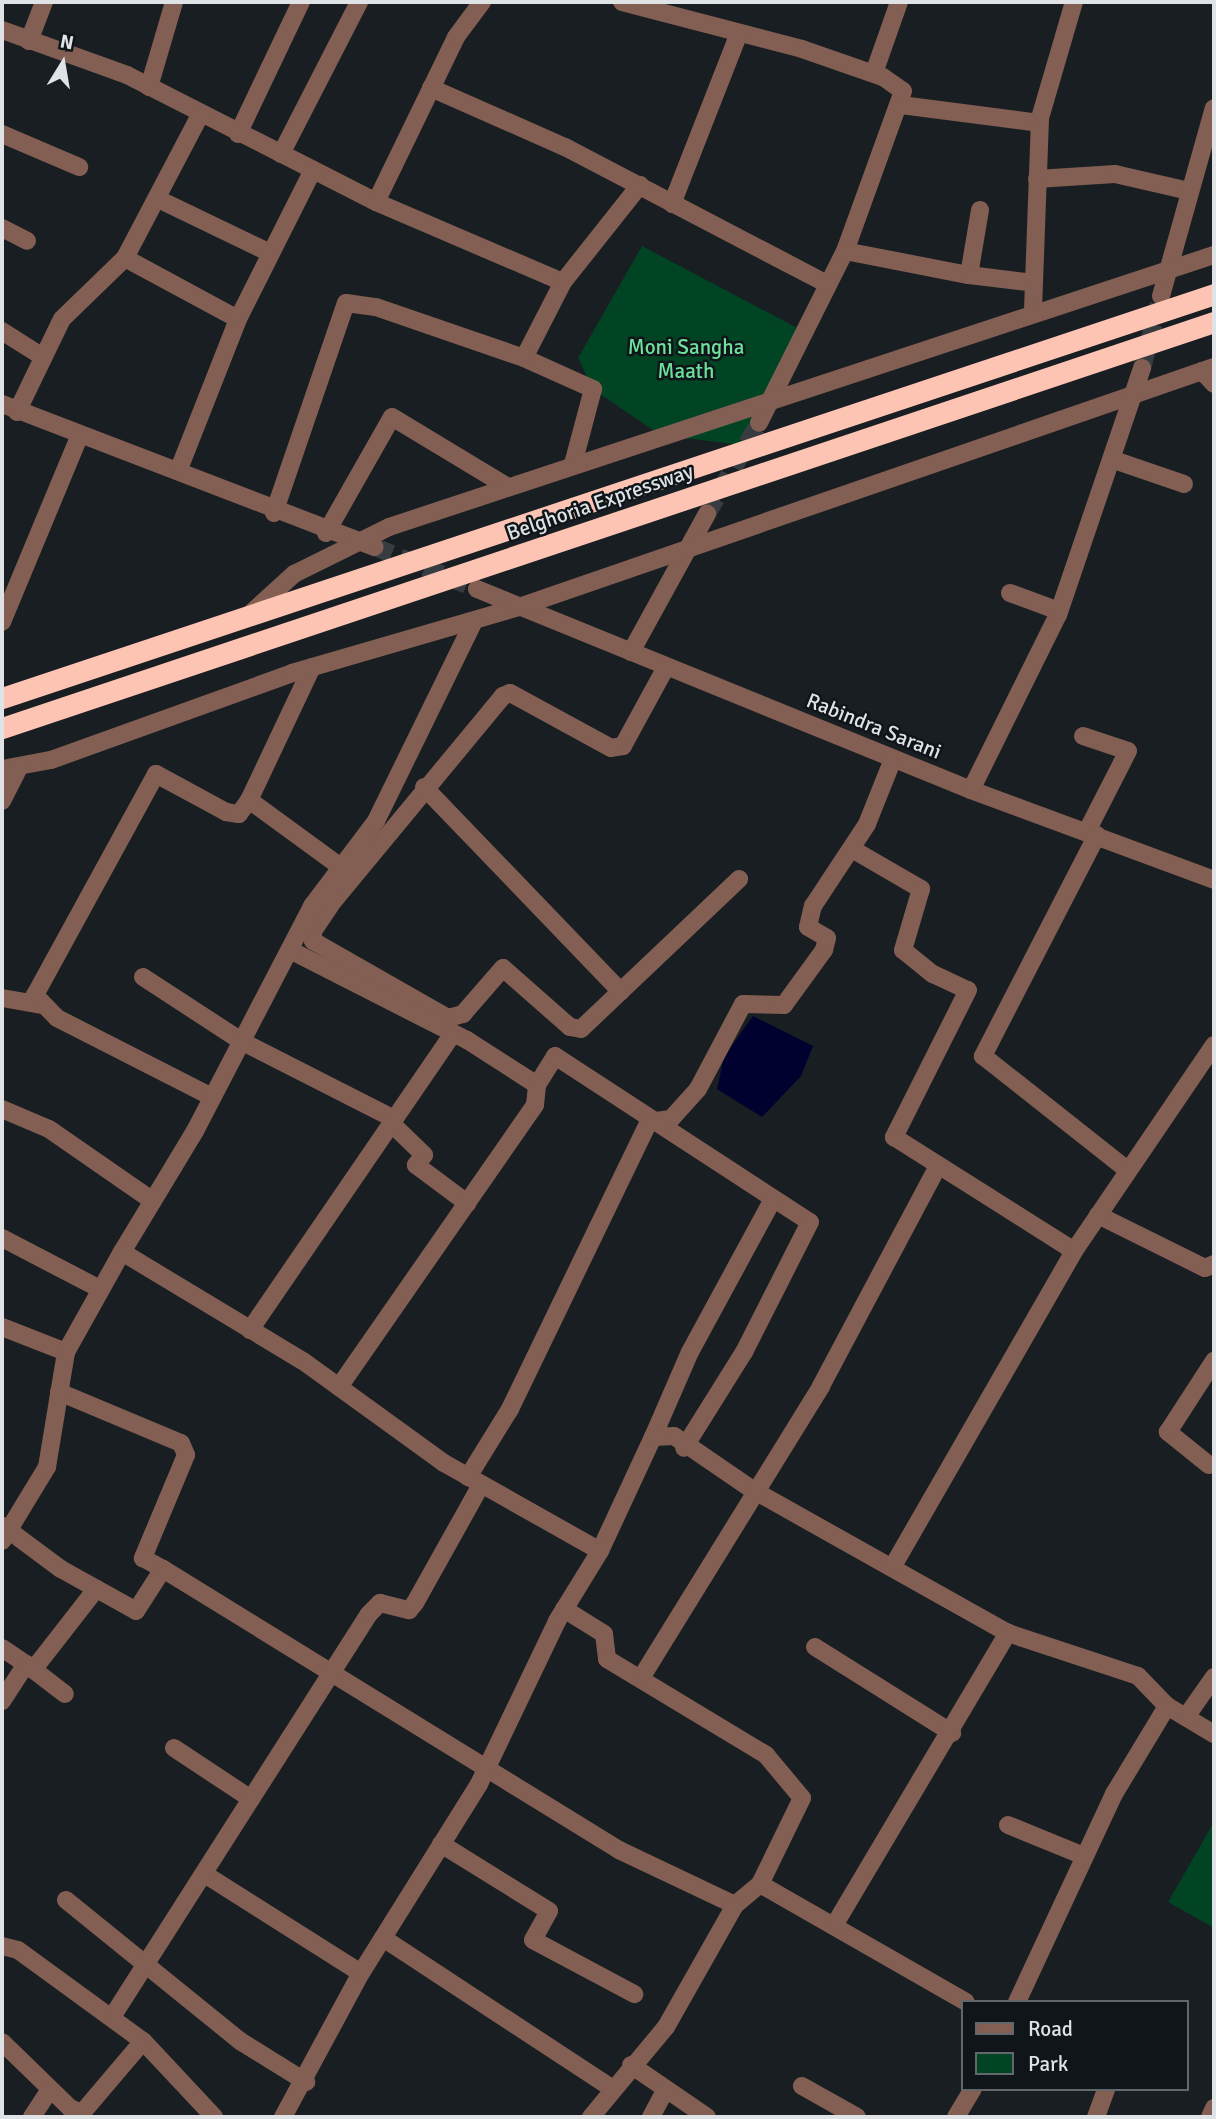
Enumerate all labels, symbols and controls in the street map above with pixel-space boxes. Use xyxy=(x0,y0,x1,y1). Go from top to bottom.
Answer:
north arrow xyxy=(28,28,98,98)
text: N xyxy=(58,29,76,55)
park label: Moni Sangha Maath xyxy=(628,334,744,384)
street label: Belghoria Expressway xyxy=(503,458,697,546)
street label: Rabindra Sarani xyxy=(803,688,945,764)
legend xyxy=(960,2000,1188,2091)
text: Road xyxy=(1028,2016,1073,2042)
text: Park xyxy=(1028,2051,1068,2077)

